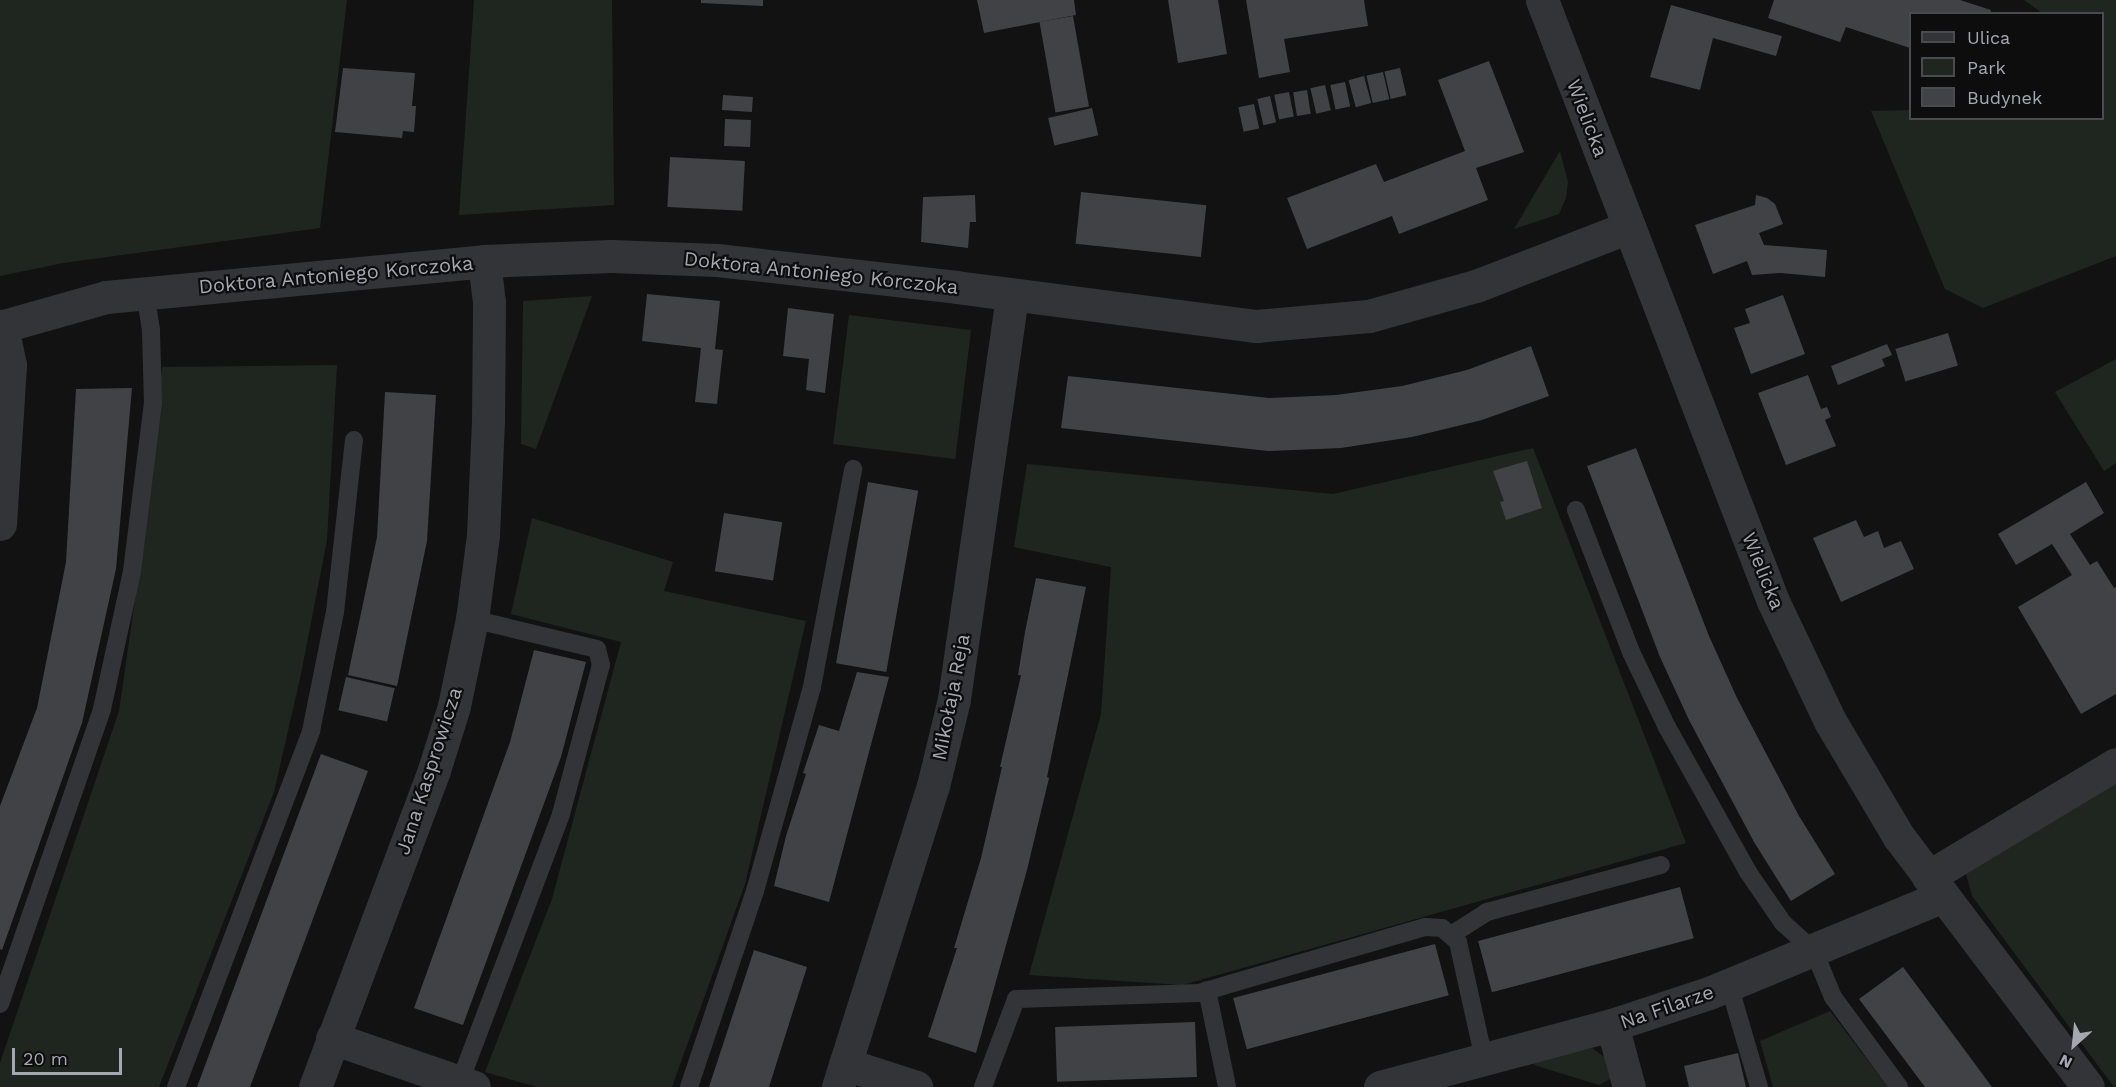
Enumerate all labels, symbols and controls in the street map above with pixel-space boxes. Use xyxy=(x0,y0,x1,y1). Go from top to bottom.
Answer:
legend xyxy=(1909,12,2104,120)
text: Ulica xyxy=(1967,27,2010,48)
text: Park xyxy=(1967,57,2006,78)
street label: Wielicka xyxy=(1561,76,1613,160)
text: Budynek xyxy=(1967,87,2042,108)
street label: Doktora Antoniego Korczoka xyxy=(682,247,960,299)
street label: Doktora Antoniego Korczoka xyxy=(197,251,475,299)
street label: Wielicka xyxy=(1737,529,1789,613)
street label: Mikołaja Reja xyxy=(927,632,975,762)
street label: Jana Kasprowicza xyxy=(391,684,467,858)
street label: Na Filarze xyxy=(1617,980,1717,1034)
north arrow xyxy=(2044,1015,2104,1075)
scale bar xyxy=(15,1036,124,1074)
text: 20 m xyxy=(23,1048,68,1069)
text: N xyxy=(2056,1050,2075,1073)

